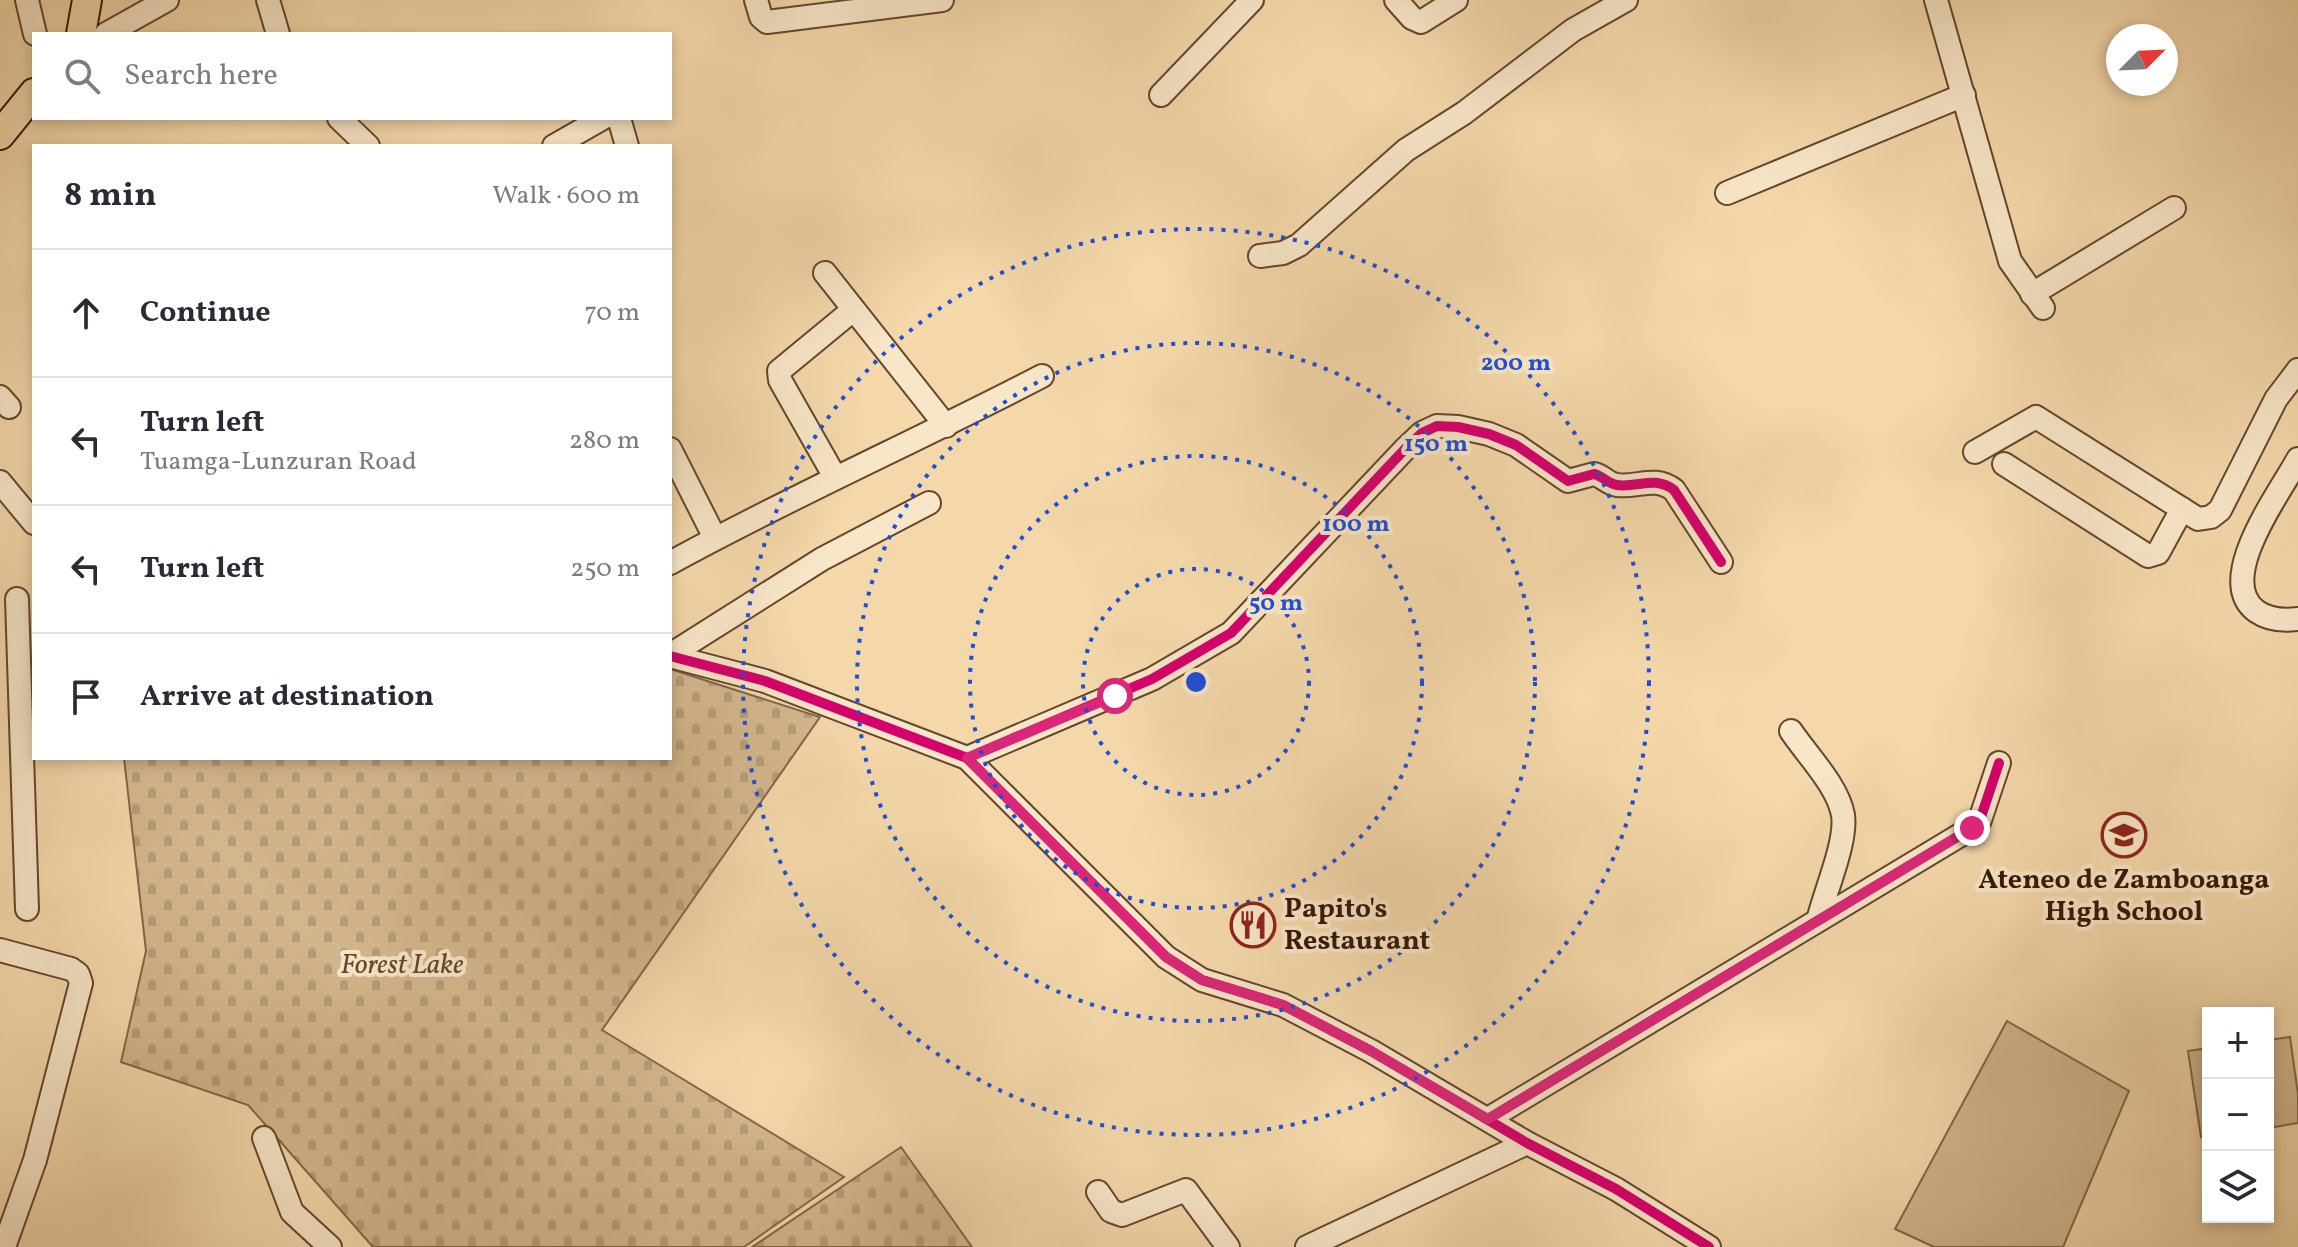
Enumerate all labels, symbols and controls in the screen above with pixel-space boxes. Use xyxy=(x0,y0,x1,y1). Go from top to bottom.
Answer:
north arrow xyxy=(2106,24,2178,96)
search box xyxy=(32,32,672,120)
icon: search xyxy=(60,54,104,98)
text: Search here xyxy=(124,55,278,97)
text: 8 min xyxy=(64,173,157,220)
text: Walk · 600 m xyxy=(492,178,640,214)
icon: ahead xyxy=(64,291,108,335)
text: Continue xyxy=(140,292,271,334)
text: 70 m xyxy=(585,295,640,331)
text: 200 m xyxy=(1481,347,1551,381)
text: Turn left xyxy=(140,402,264,444)
icon: left xyxy=(64,419,108,463)
text: 280 m xyxy=(569,423,640,459)
text: 150 m xyxy=(1404,428,1468,462)
text: Tuamga-Lunzuran Road xyxy=(140,444,417,480)
text: 100 m xyxy=(1322,508,1390,542)
icon: left xyxy=(64,547,108,591)
text: Turn left xyxy=(140,548,264,590)
text: 250 m xyxy=(570,551,640,587)
text: 50 m xyxy=(1249,587,1303,621)
centre of rings xyxy=(1182,668,1210,696)
icon: arrive xyxy=(64,675,108,719)
text: Arrive at destination xyxy=(140,676,434,718)
route start xyxy=(1097,678,1133,714)
route end xyxy=(1954,810,1990,846)
school or university icon: Ateneo de Zamboanga High School xyxy=(2100,811,2148,859)
place label: Ateneo de Zamboanga High School xyxy=(1978,861,2270,932)
place label: Papito's Restaurant xyxy=(1284,890,1430,961)
restaurant icon: Papito's Restaurant xyxy=(1229,901,1277,949)
park label: Forest Lake xyxy=(341,946,463,985)
map controls xyxy=(2202,1007,2274,1223)
button: + xyxy=(2202,1007,2274,1079)
button: − xyxy=(2202,1079,2274,1151)
button: layers xyxy=(2202,1151,2274,1223)

